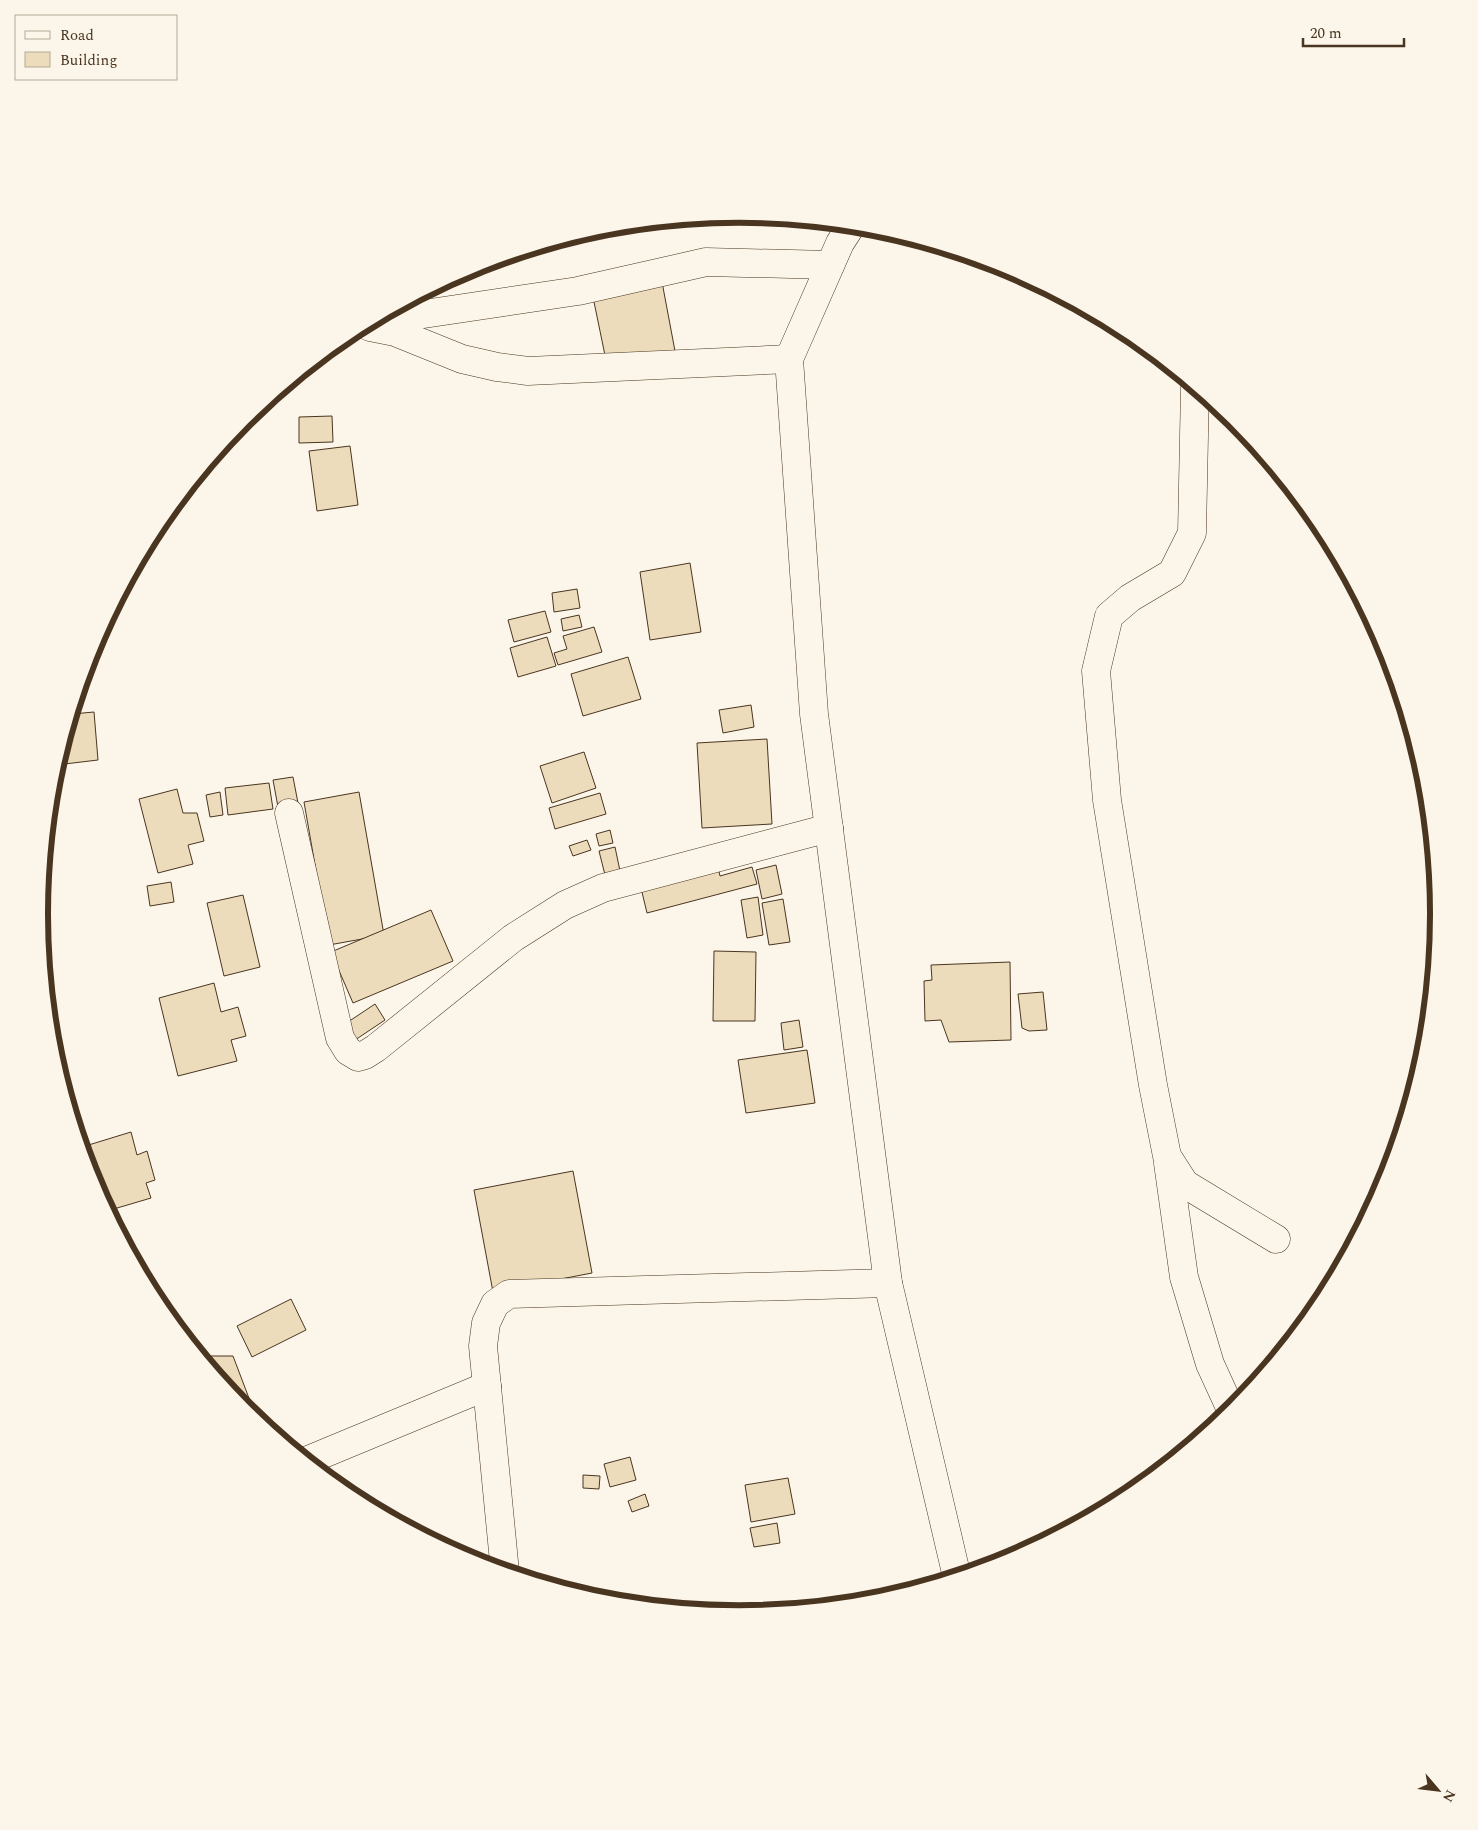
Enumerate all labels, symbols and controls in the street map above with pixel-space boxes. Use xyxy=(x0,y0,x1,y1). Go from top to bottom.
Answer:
legend xyxy=(15,15,178,80)
scale bar xyxy=(1303,15,1404,47)
text: 20 m xyxy=(1310,22,1342,45)
text: Road xyxy=(60,24,94,47)
text: Building xyxy=(60,49,117,72)
north arrow xyxy=(1413,1765,1463,1815)
text: N xyxy=(1437,1786,1461,1806)

